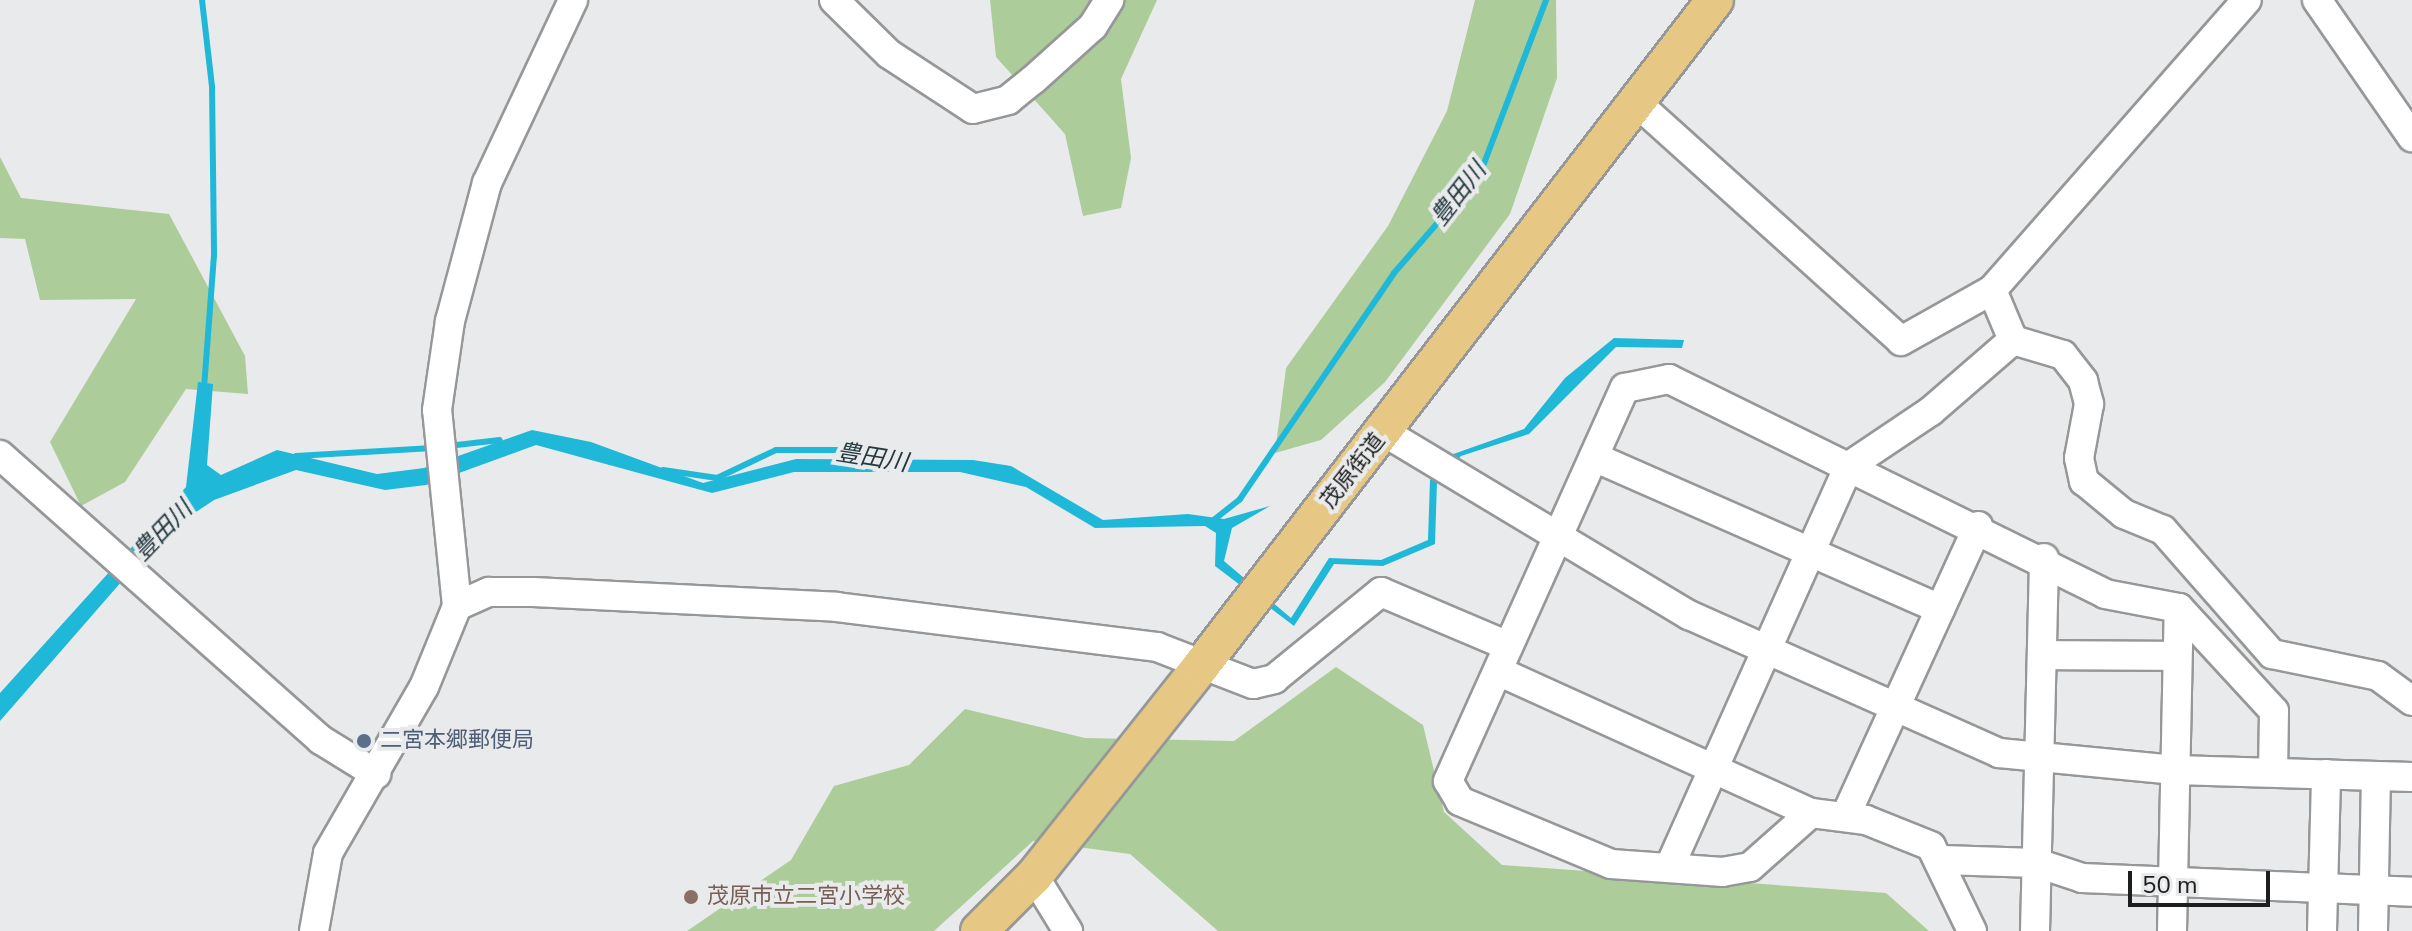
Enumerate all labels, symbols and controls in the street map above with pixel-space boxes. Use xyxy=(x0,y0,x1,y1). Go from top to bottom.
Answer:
water label: 豊田川 xyxy=(1425,157,1493,231)
street label: 茂原街道 xyxy=(1316,428,1390,514)
water label: 豊田川 xyxy=(834,438,910,478)
water label: 豊田川 xyxy=(128,495,198,567)
place label: 二宮本郷郵便局 xyxy=(380,728,534,754)
marker: 二宮本郷郵便局 xyxy=(355,732,373,750)
scale bar xyxy=(2132,855,2274,905)
text: 50 m xyxy=(2142,869,2198,901)
place label: 茂原市立二宮小学校 xyxy=(707,884,905,910)
marker: 茂原市立二宮小学校 xyxy=(682,888,700,906)

